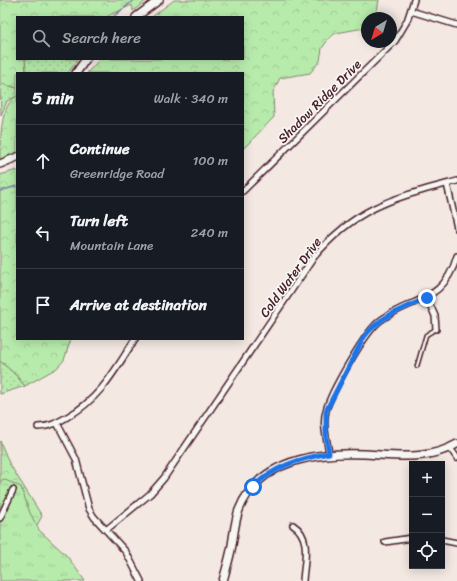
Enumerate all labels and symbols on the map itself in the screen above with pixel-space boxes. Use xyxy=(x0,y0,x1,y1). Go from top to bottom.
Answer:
north arrow xyxy=(361,12,397,48)
street label: Shadow Ridge Drive xyxy=(272,54,367,149)
street label: Cold Water Drive xyxy=(253,232,328,322)
route end xyxy=(418,289,436,307)
route start xyxy=(244,478,262,496)

